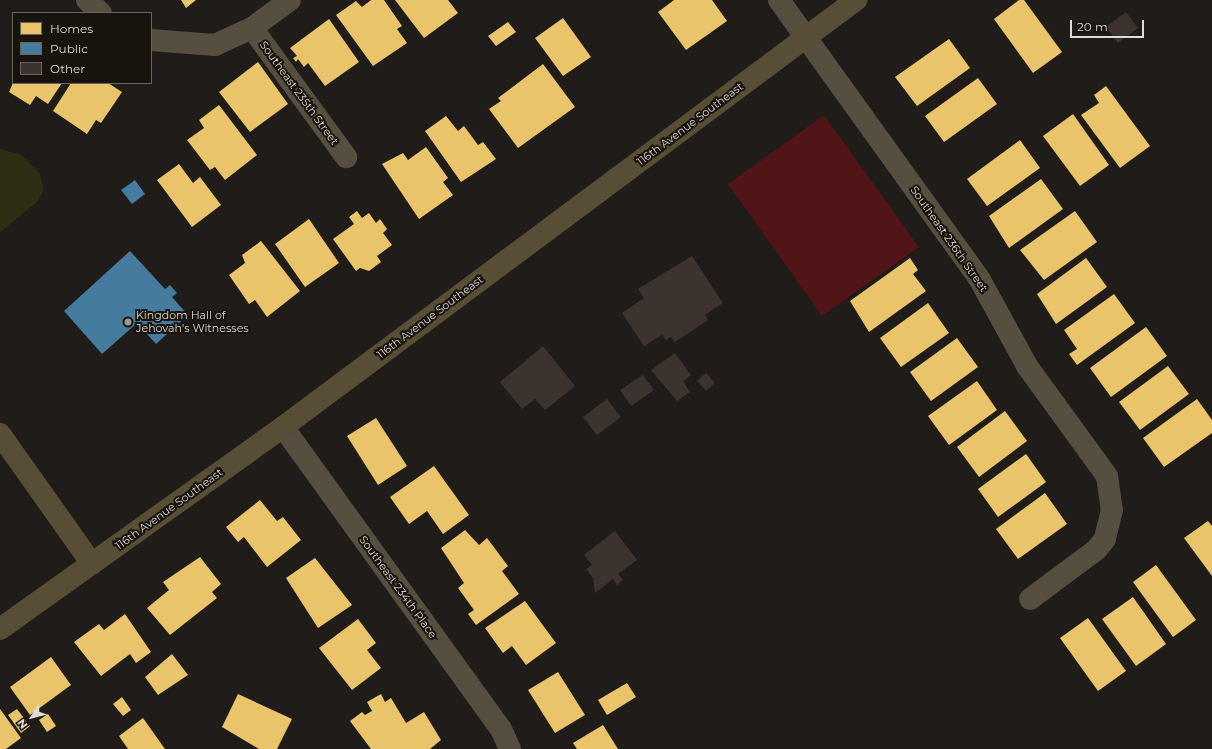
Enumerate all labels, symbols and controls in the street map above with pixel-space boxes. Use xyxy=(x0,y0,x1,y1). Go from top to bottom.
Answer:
legend xyxy=(12,12,152,84)
scale bar xyxy=(1072,12,1146,38)
text: 20 m xyxy=(1077,19,1108,34)
text: Homes xyxy=(50,21,93,36)
street label: Southeast 235th Street xyxy=(257,38,341,148)
text: Public xyxy=(50,41,88,56)
text: Other xyxy=(50,61,85,76)
street label: 116th Avenue Southeast xyxy=(634,80,746,168)
street label: Southeast 236th Street xyxy=(908,184,990,294)
street label: 116th Avenue Southeast xyxy=(374,273,486,361)
place label: Kingdom Hall of Jehovah's Witnesses xyxy=(136,309,249,335)
marker: Kingdom Hall of Jehovah's Witnesses xyxy=(123,317,133,327)
street label: 116th Avenue Southeast xyxy=(113,466,225,552)
street label: Southeast 234th Place xyxy=(356,533,440,641)
north arrow xyxy=(12,697,52,737)
text: N xyxy=(14,716,31,732)

